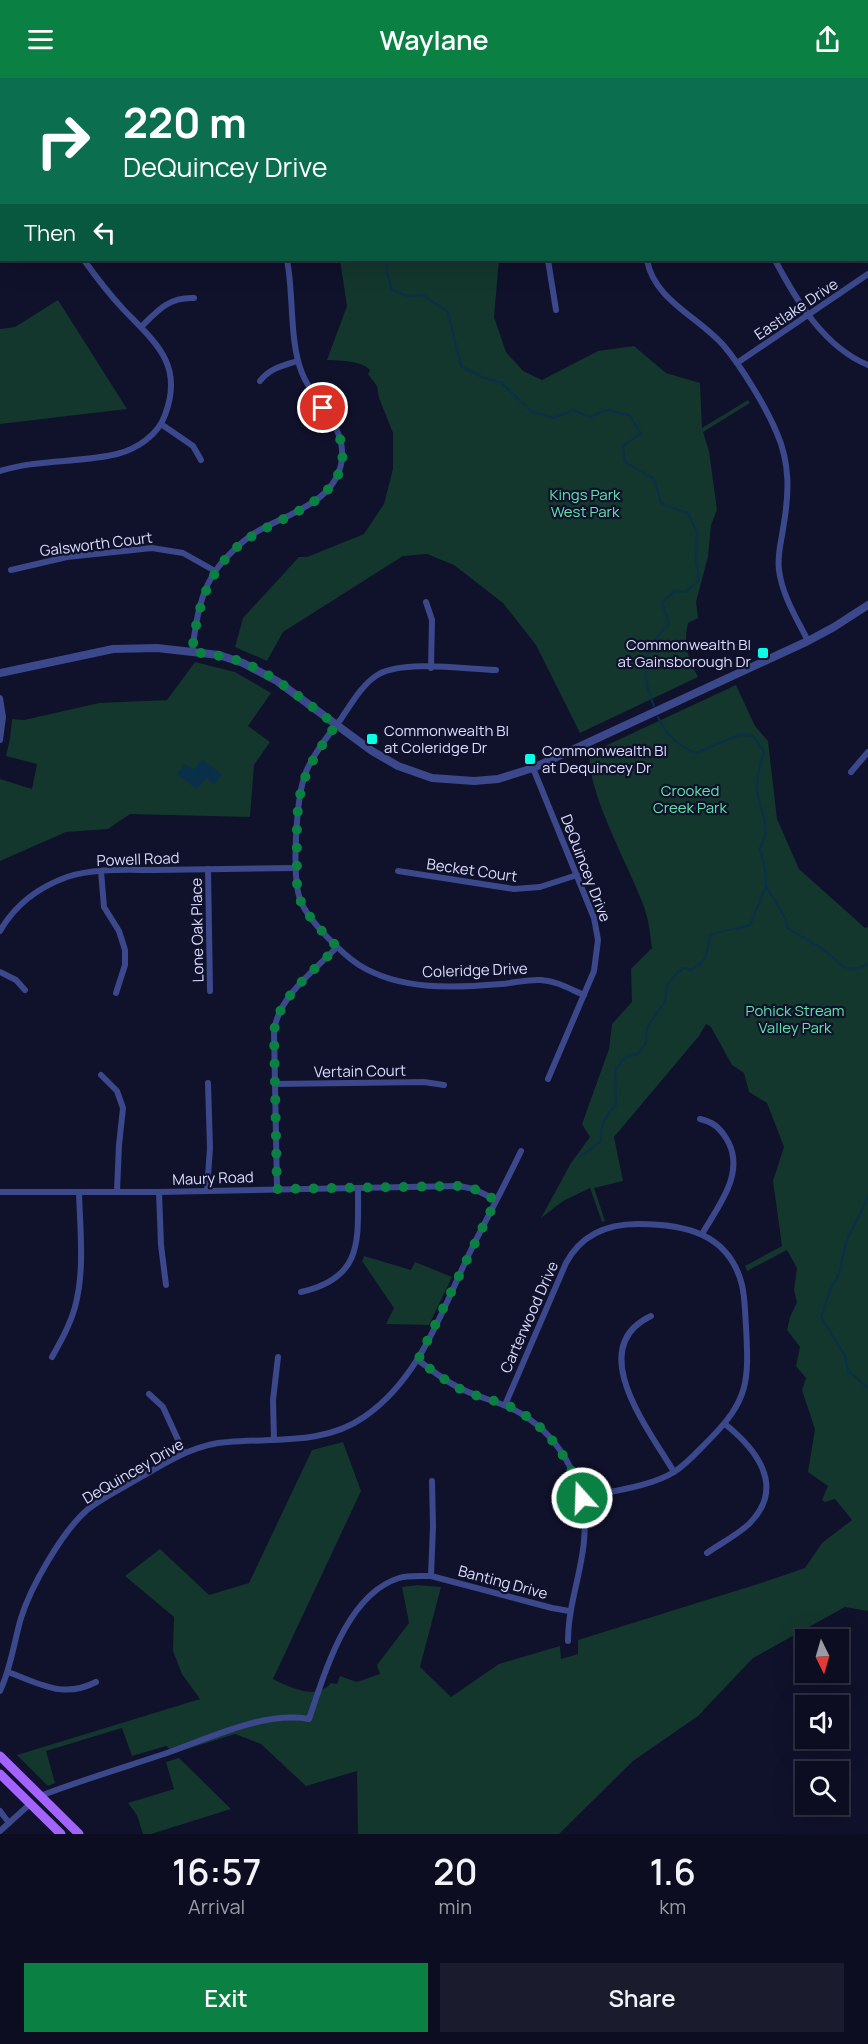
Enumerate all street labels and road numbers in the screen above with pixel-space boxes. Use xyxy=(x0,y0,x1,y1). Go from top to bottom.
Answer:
street label: Eastlake Drive xyxy=(750,273,842,345)
street label: Galsworth Court xyxy=(38,527,154,561)
street label: DeQuincey Drive xyxy=(556,811,616,925)
street label: Powell Road xyxy=(96,847,180,871)
street label: Becket Court xyxy=(425,853,519,887)
street label: Lone Oak Place xyxy=(186,877,208,982)
street label: Coleridge Drive xyxy=(422,958,528,982)
street label: Vertain Court xyxy=(314,1060,406,1082)
street label: Maury Road xyxy=(172,1166,254,1190)
street label: Carterwood Drive xyxy=(495,1258,563,1376)
street label: DeQuincey Drive xyxy=(79,1433,188,1509)
street label: Banting Drive xyxy=(456,1560,550,1604)

